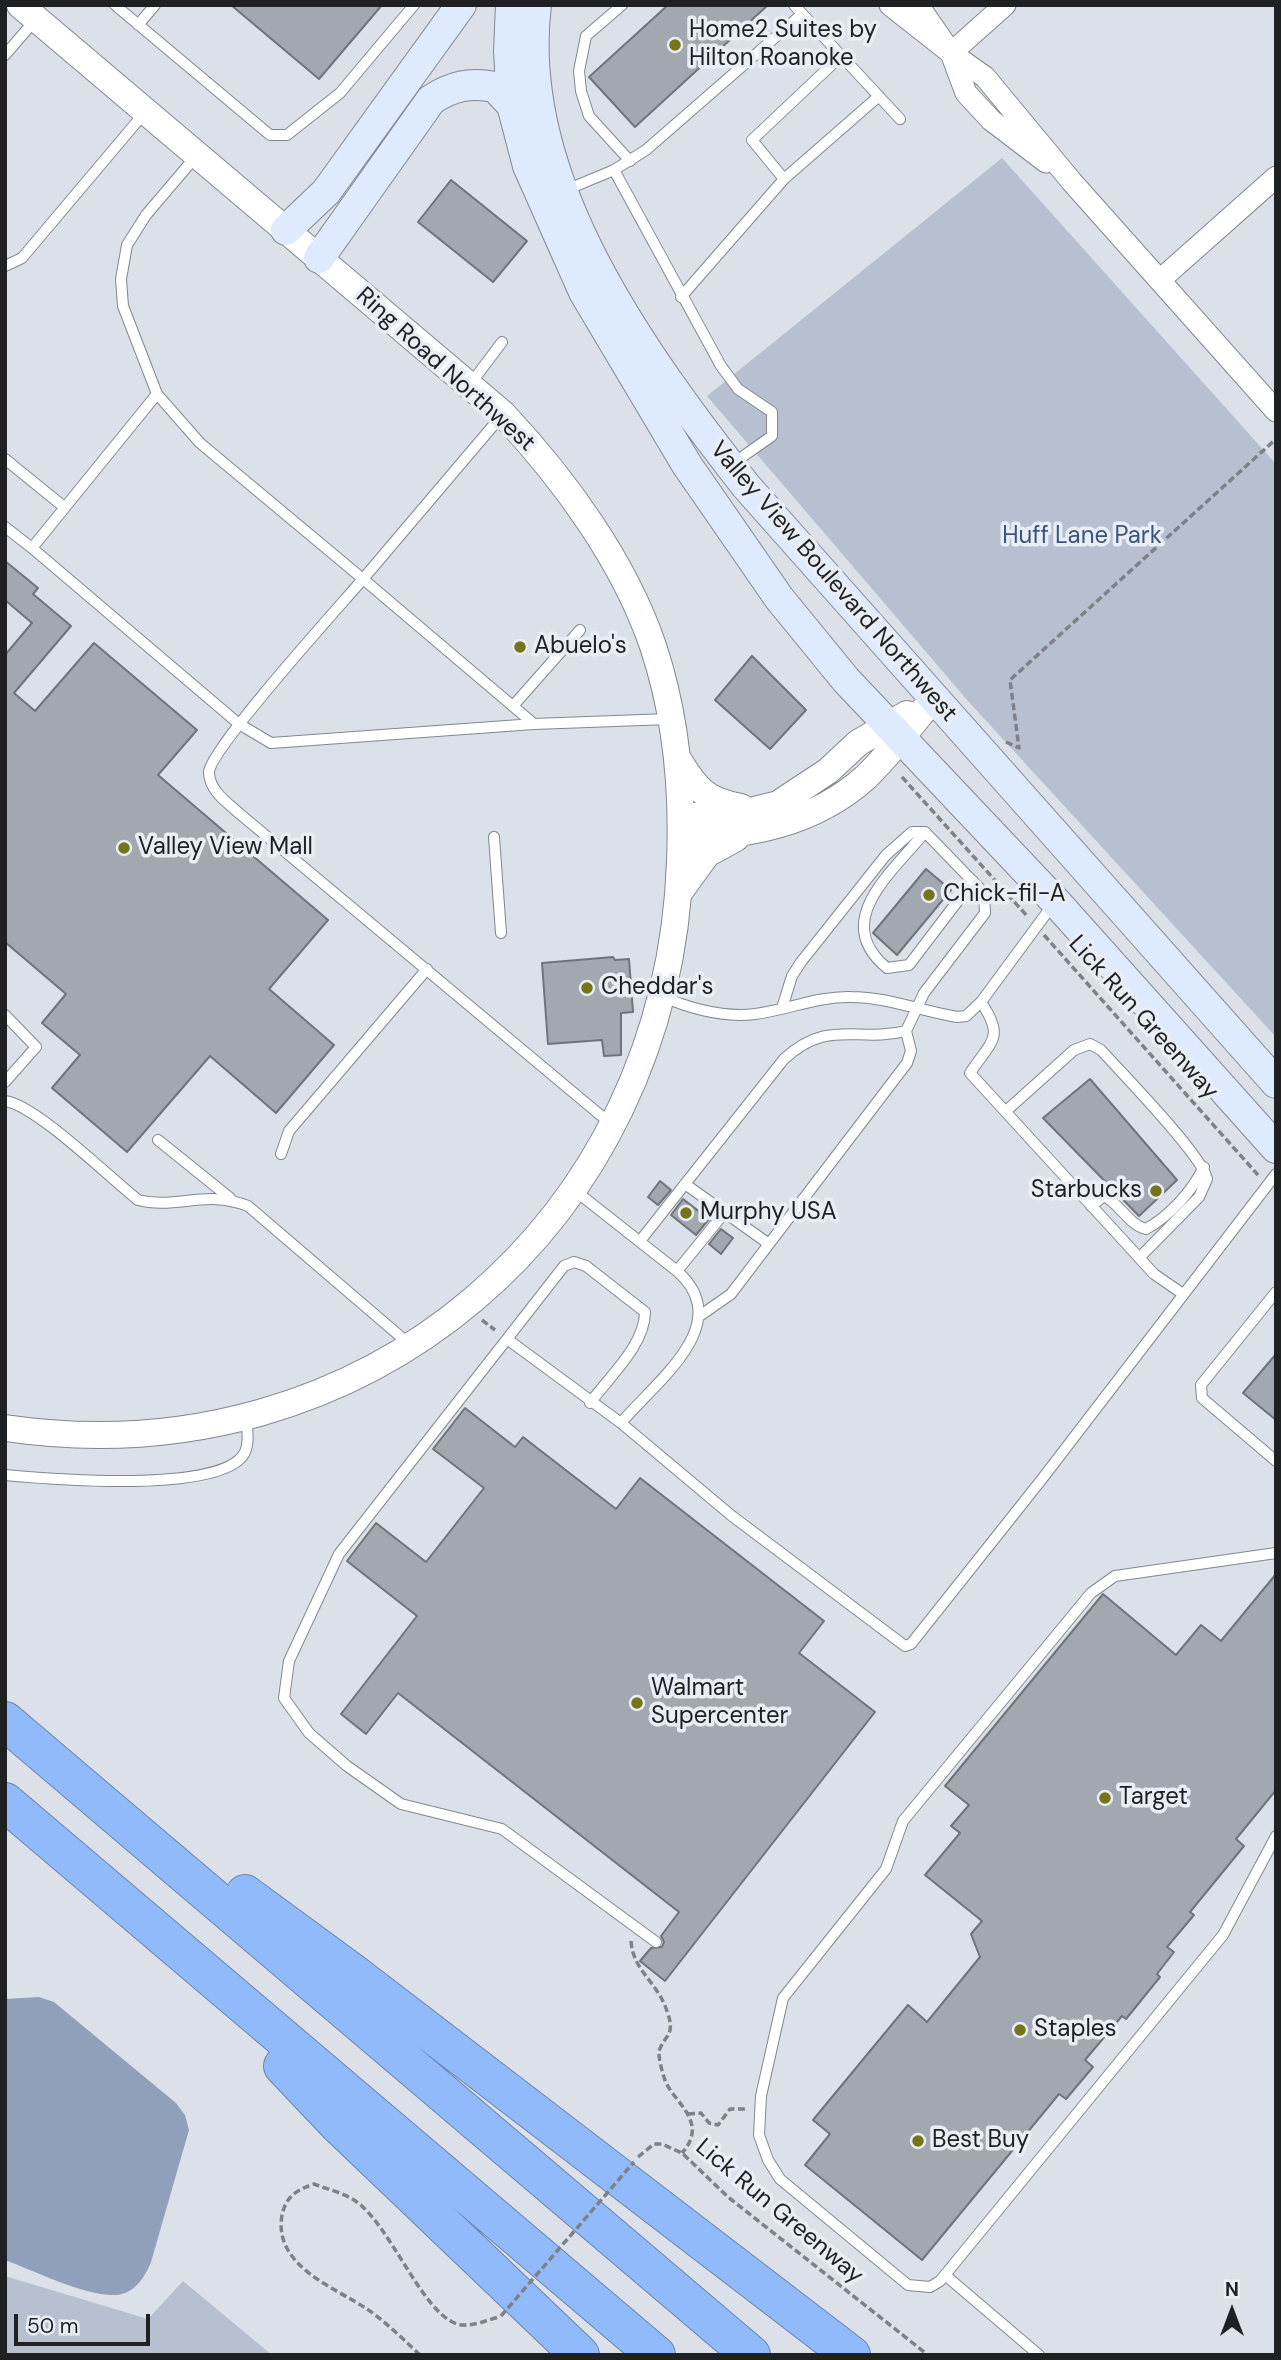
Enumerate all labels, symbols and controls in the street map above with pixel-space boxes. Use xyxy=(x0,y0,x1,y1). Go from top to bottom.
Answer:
place label: Home2 Suites by Hilton Roanoke xyxy=(689,17,877,73)
marker: Home2 Suites by Hilton Roanoke xyxy=(667,37,683,53)
street label: Ring Road Northwest xyxy=(349,282,541,458)
street label: Valley View Boulevard Northwest xyxy=(703,436,963,728)
park label: Huff Lane Park xyxy=(1002,523,1162,551)
place label: Abuelo's xyxy=(534,633,627,661)
marker: Abuelo's xyxy=(512,639,528,655)
place label: Valley View Mall xyxy=(138,834,313,862)
marker: Valley View Mall xyxy=(116,840,132,856)
place label: Chick-fil-A xyxy=(943,881,1066,909)
marker: Chick-fil-A xyxy=(921,887,937,903)
street label: Lick Run Greenway xyxy=(1062,930,1224,1106)
place label: Cheddar's xyxy=(601,974,714,1002)
marker: Cheddar's xyxy=(579,980,595,996)
place label: Starbucks xyxy=(1031,1177,1142,1205)
marker: Starbucks xyxy=(1148,1183,1164,1199)
place label: Murphy USA xyxy=(700,1199,837,1227)
marker: Murphy USA xyxy=(678,1205,694,1221)
place label: Walmart Supercenter xyxy=(651,1675,788,1731)
marker: Walmart Supercenter xyxy=(629,1695,645,1711)
place label: Target xyxy=(1119,1784,1188,1812)
marker: Target xyxy=(1097,1790,1113,1806)
place label: Staples xyxy=(1034,2016,1116,2044)
marker: Staples xyxy=(1012,2022,1028,2038)
place label: Best Buy xyxy=(932,2127,1029,2155)
street label: Lick Run Greenway xyxy=(689,2133,869,2291)
marker: Best Buy xyxy=(910,2133,926,2149)
north arrow xyxy=(1197,2276,1267,2346)
text: N xyxy=(1225,2277,1239,2302)
scale bar xyxy=(18,2300,154,2344)
text: 50 m xyxy=(27,2312,78,2340)

